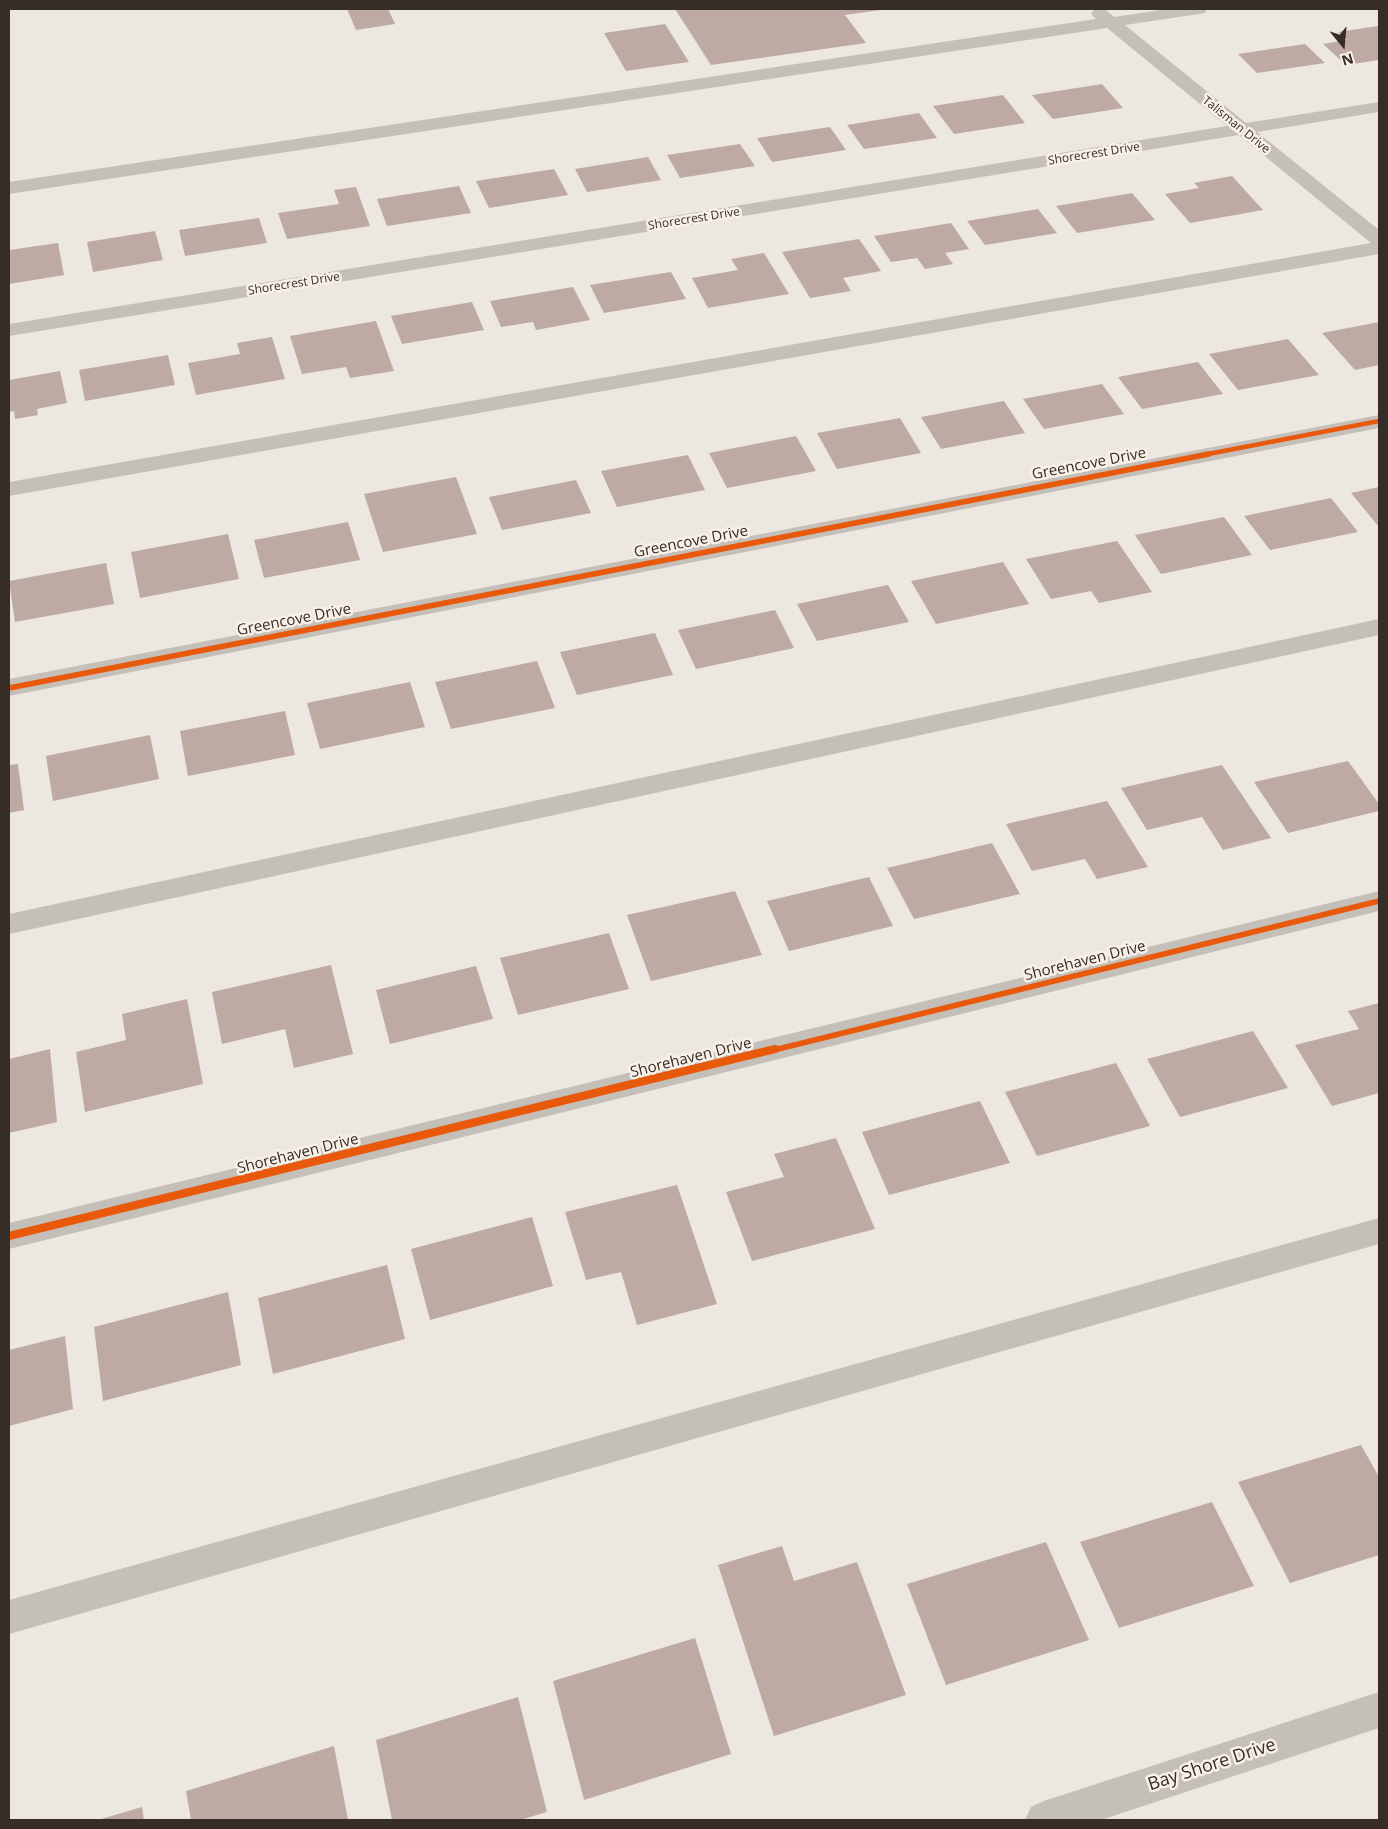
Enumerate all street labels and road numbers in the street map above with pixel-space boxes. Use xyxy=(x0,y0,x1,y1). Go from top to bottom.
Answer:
street label: Talisman Drive xyxy=(1199,93,1273,157)
street label: Shorecrest Drive xyxy=(1047,140,1141,168)
street label: Shorecrest Drive xyxy=(647,205,741,233)
street label: Shorecrest Drive xyxy=(247,270,341,298)
street label: Greencove Drive xyxy=(1030,444,1148,484)
street label: Greencove Drive xyxy=(632,522,750,562)
street label: Greencove Drive xyxy=(235,600,353,640)
street label: Shorehaven Drive xyxy=(1023,937,1147,985)
street label: Shorehaven Drive xyxy=(629,1034,753,1082)
street label: Shorehaven Drive xyxy=(236,1130,360,1178)
street label: Bay Shore Drive xyxy=(1145,1734,1279,1796)

